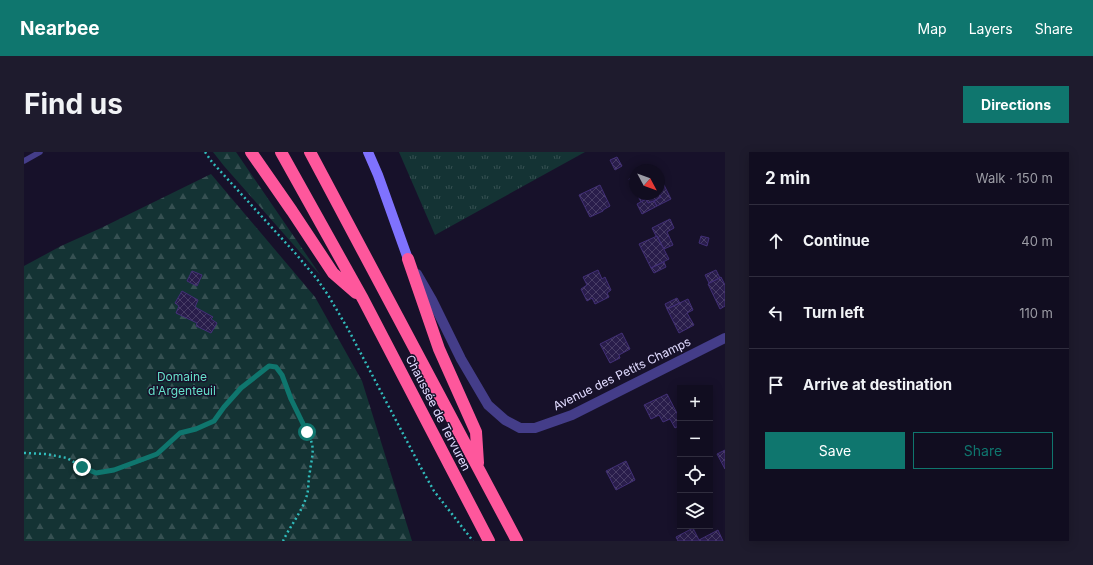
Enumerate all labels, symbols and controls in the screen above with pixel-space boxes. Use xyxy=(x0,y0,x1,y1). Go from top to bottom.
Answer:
text: Nearbee xyxy=(20,17,100,40)
text: Map xyxy=(918,20,947,37)
text: Layers xyxy=(969,20,1013,37)
text: Share xyxy=(1035,20,1073,37)
button: Directions xyxy=(963,86,1069,123)
text: Find us xyxy=(24,87,123,121)
north arrow xyxy=(629,164,665,200)
text: 2 min xyxy=(765,168,810,188)
text: Walk · 150 m xyxy=(976,170,1053,186)
icon: ahead xyxy=(765,230,787,252)
text: Continue xyxy=(803,231,870,250)
text: 40 m xyxy=(1021,233,1053,249)
icon: left xyxy=(765,302,787,324)
text: Turn left xyxy=(803,303,864,322)
text: 110 m xyxy=(1019,305,1053,321)
street label: Avenue des Petits Champs xyxy=(550,334,693,413)
street label: Chaussée de Tervuren xyxy=(403,352,474,473)
park label: Domaine d'Argenteuil xyxy=(148,369,216,398)
icon: arrive xyxy=(765,374,787,396)
text: Arrive at destination xyxy=(803,375,952,394)
map controls xyxy=(677,385,713,529)
button: + xyxy=(677,385,713,421)
button: − xyxy=(677,421,713,457)
route start xyxy=(298,423,316,441)
button: Save xyxy=(765,432,905,469)
button: Share xyxy=(913,432,1053,469)
button: locate xyxy=(677,457,713,493)
route end xyxy=(73,458,91,476)
button: layers xyxy=(677,493,713,529)

